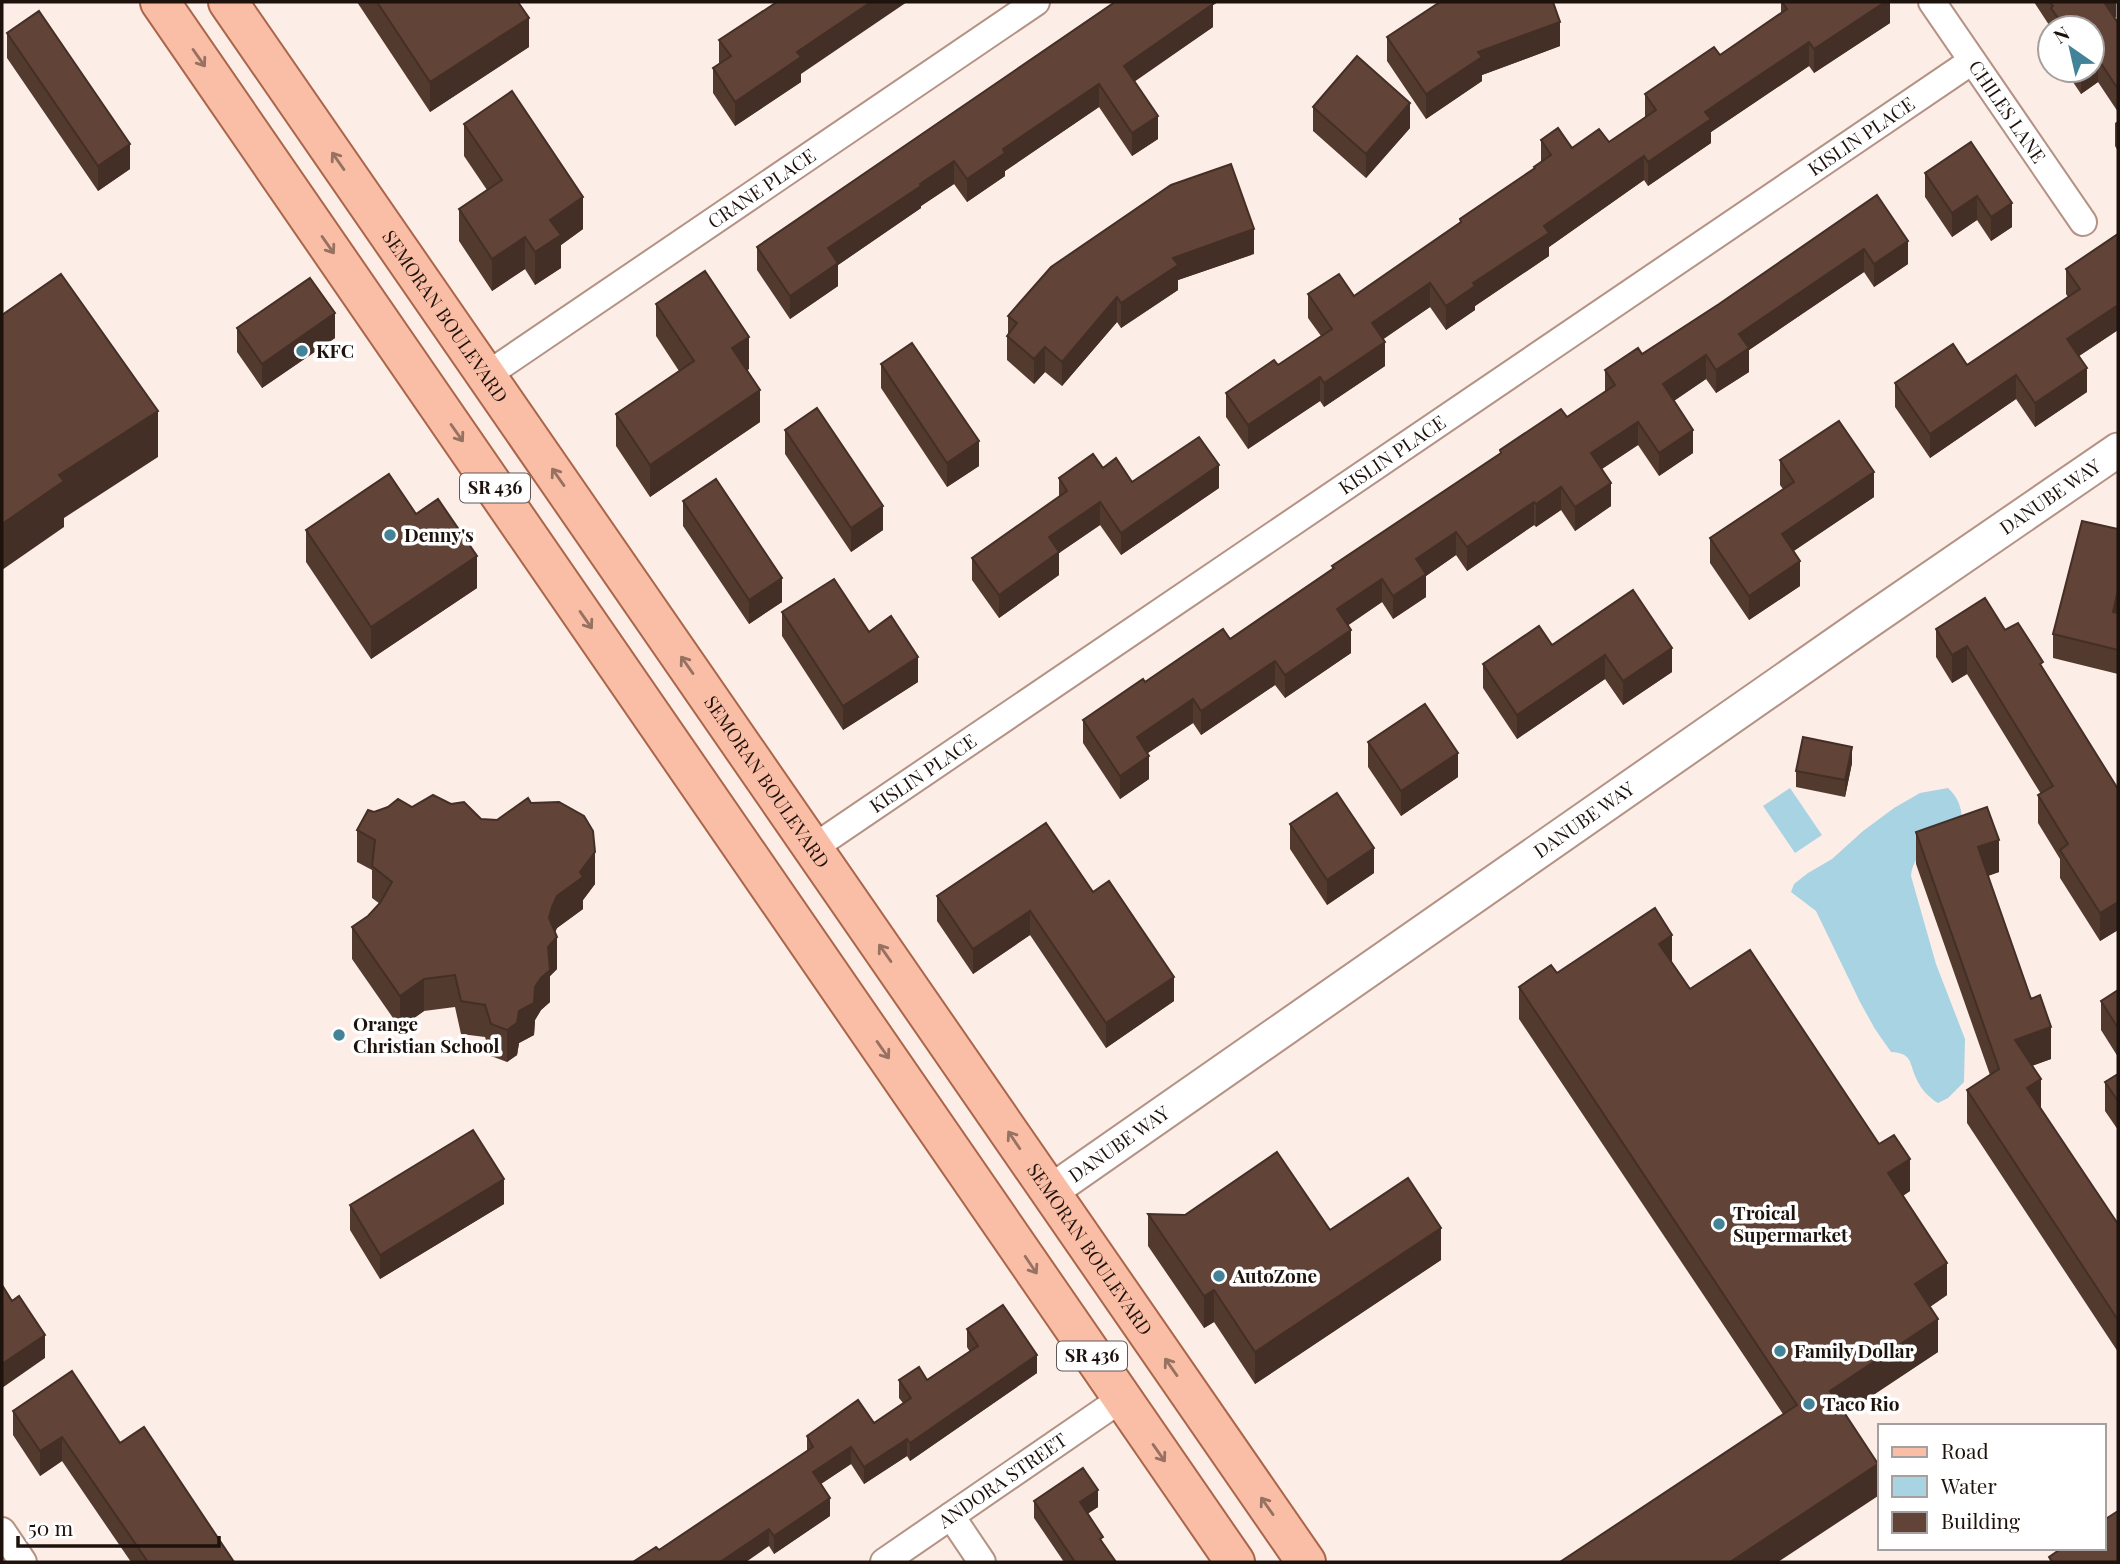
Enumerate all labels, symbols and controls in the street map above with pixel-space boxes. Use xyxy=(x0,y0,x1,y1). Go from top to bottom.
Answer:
north arrow xyxy=(2036,14,2106,84)
text: N xyxy=(2048,19,2074,49)
one-way arrow xyxy=(192,48,206,67)
street label: CHILES LANE xyxy=(1964,54,2053,168)
street label: KISLIN PLACE xyxy=(1802,90,1919,181)
street label: CRANE PLACE xyxy=(702,142,820,234)
one-way arrow xyxy=(331,151,345,171)
street label: SEMORAN BOULEVARD xyxy=(377,224,515,407)
one-way arrow xyxy=(321,235,335,254)
place label: KFC xyxy=(316,337,354,363)
marker: KFC xyxy=(294,343,310,359)
street label: KISLIN PLACE xyxy=(1333,408,1450,499)
one-way arrow xyxy=(450,423,464,442)
street label: DANUBE WAY xyxy=(1994,452,2106,540)
one-way arrow xyxy=(551,468,565,487)
road number: SR 436 xyxy=(460,474,530,502)
place label: Denny's xyxy=(404,521,474,547)
marker: Denny's xyxy=(382,527,398,543)
one-way arrow xyxy=(579,610,593,629)
one-way arrow xyxy=(680,656,694,675)
street label: SEMORAN BOULEVARD xyxy=(699,690,837,873)
street label: KISLIN PLACE xyxy=(864,727,981,818)
street label: DANUBE WAY xyxy=(1528,774,1640,863)
one-way arrow xyxy=(878,944,893,963)
place label: Orange Christian School xyxy=(353,1010,500,1058)
marker: Orange Christian School xyxy=(331,1027,347,1043)
one-way arrow xyxy=(876,1040,890,1059)
street label: DANUBE WAY xyxy=(1063,1099,1174,1187)
one-way arrow xyxy=(1007,1131,1022,1150)
street label: SEMORAN BOULEVARD xyxy=(1022,1157,1159,1340)
place label: Troical Supermarket xyxy=(1733,1199,1848,1247)
marker: Troical Supermarket xyxy=(1711,1216,1727,1232)
one-way arrow xyxy=(1024,1255,1038,1274)
place label: AutoZone xyxy=(1232,1262,1317,1288)
marker: AutoZone xyxy=(1211,1268,1227,1284)
place label: Family Dollar xyxy=(1794,1337,1914,1363)
road number: SR 436 xyxy=(1057,1342,1127,1371)
marker: Family Dollar xyxy=(1772,1343,1788,1359)
one-way arrow xyxy=(1164,1358,1178,1377)
place label: Taco Rio xyxy=(1823,1390,1900,1416)
marker: Taco Rio xyxy=(1801,1396,1817,1412)
legend xyxy=(1878,1424,2106,1550)
street label: ANDORA STREET xyxy=(932,1426,1072,1534)
text: Road xyxy=(1941,1436,1989,1464)
one-way arrow xyxy=(1152,1443,1166,1462)
text: Water xyxy=(1940,1471,1997,1499)
one-way arrow xyxy=(1260,1497,1274,1516)
scale bar xyxy=(18,1504,219,1548)
text: Building xyxy=(1941,1506,2020,1534)
text: 50 m xyxy=(28,1513,74,1541)

